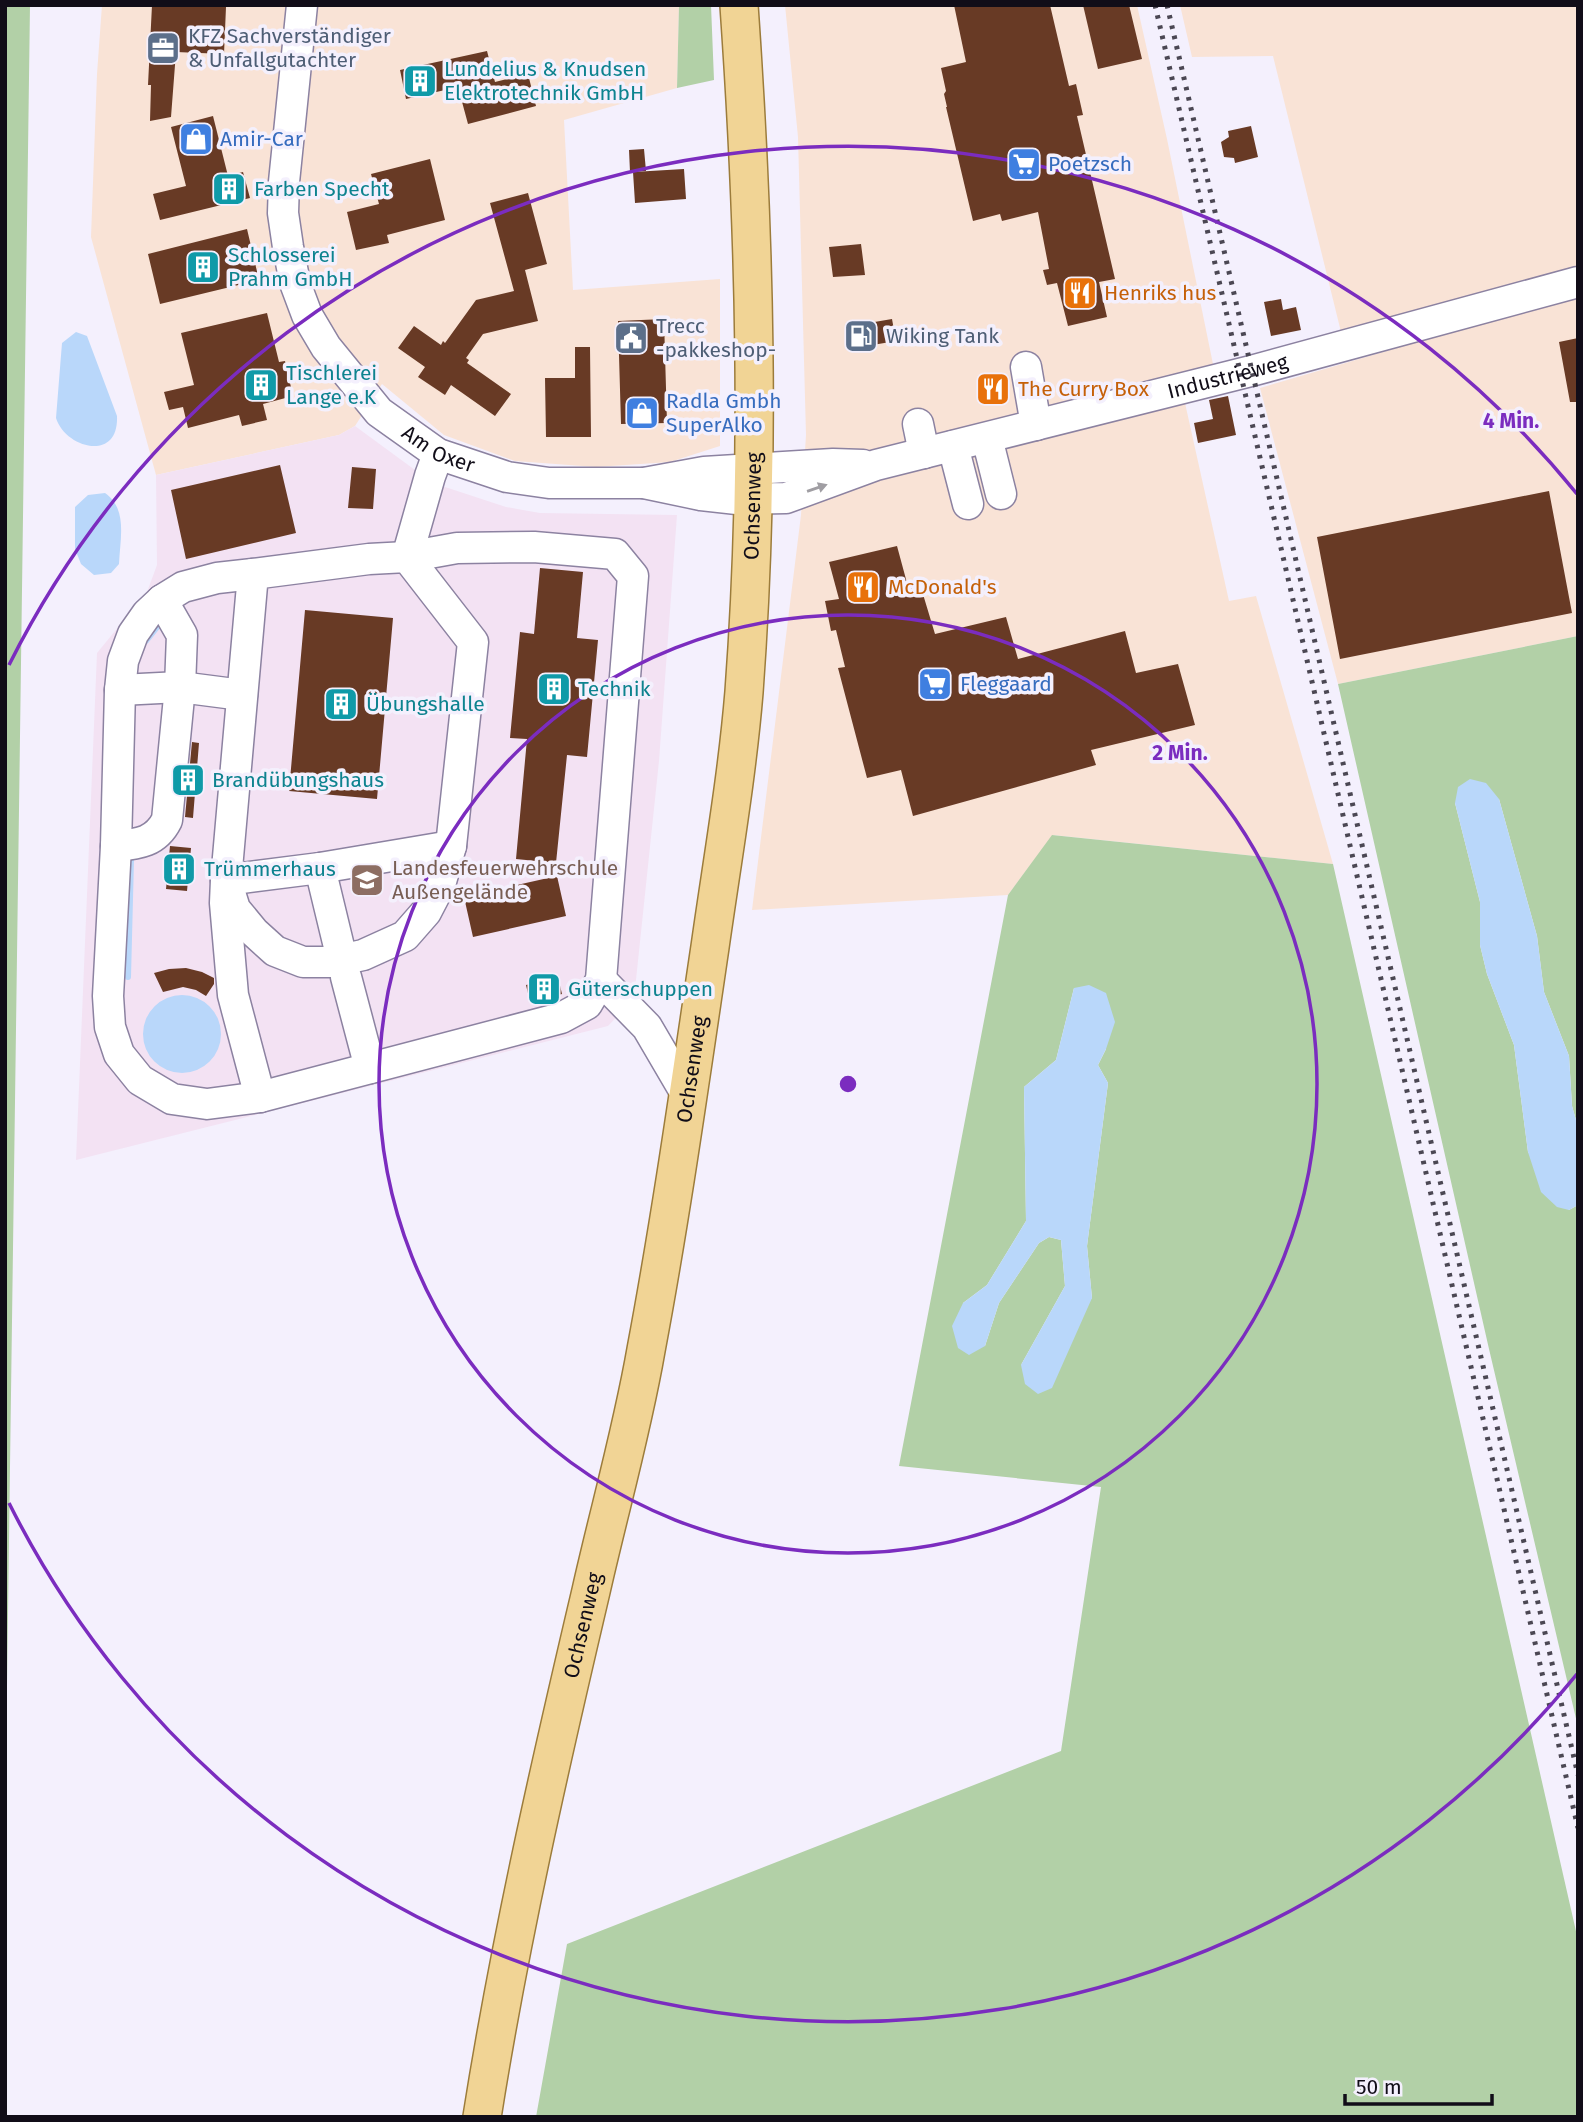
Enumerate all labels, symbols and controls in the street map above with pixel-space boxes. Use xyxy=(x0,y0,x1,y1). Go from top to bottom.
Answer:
place label: KFZ Sachverständiger & Unfallgutachter xyxy=(188,23,391,73)
office icon: KFZ Sachverständiger & Unfallgutachter xyxy=(144,29,182,67)
place label: Lundelius & Knudsen Elektrotechnik GmbH xyxy=(444,56,646,106)
building icon: Lundelius & Knudsen Elektrotechnik GmbH xyxy=(401,62,439,100)
shop icon: Amir-Car xyxy=(177,120,215,158)
place label: Amir-Car xyxy=(220,126,303,152)
supermarket icon: Poetzsch xyxy=(1005,145,1043,183)
place label: Poetzsch xyxy=(1048,151,1132,177)
building icon: Farben Specht xyxy=(210,170,248,208)
place label: Farben Specht xyxy=(254,176,390,202)
place label: Schlosserei Prahm GmbH xyxy=(228,242,352,292)
building icon: Schlosserei Prahm GmbH xyxy=(184,248,222,286)
restaurant icon: Henriks hus xyxy=(1061,274,1099,312)
place label: Henriks hus xyxy=(1104,280,1217,306)
place label: Trecc -pakkeshop- xyxy=(656,313,776,363)
fuel station icon: Wiking Tank xyxy=(842,317,880,355)
public building icon: Trecc -pakkeshop- xyxy=(612,319,650,357)
place label: Wiking Tank xyxy=(886,323,999,349)
street label: Industrieweg xyxy=(1165,348,1291,404)
place label: Tischlerei Lange e.K xyxy=(286,360,377,410)
building icon: Tischlerei Lange e.K xyxy=(242,366,280,404)
restaurant icon: The Curry Box xyxy=(974,370,1012,408)
place label: The Curry Box xyxy=(1018,376,1150,402)
place label: Radla Gmbh SuperAlko xyxy=(666,388,782,438)
shop icon: Radla Gmbh SuperAlko xyxy=(623,394,661,432)
text: 4 Min. xyxy=(1483,408,1539,434)
street label: Am Oxer xyxy=(397,419,478,478)
street label: Ochsenweg xyxy=(738,452,767,561)
one-way arrow xyxy=(806,482,827,493)
restaurant icon: McDonald's xyxy=(844,568,882,606)
place label: McDonald's xyxy=(888,574,997,600)
supermarket icon: Fleggaard xyxy=(916,665,954,703)
building icon: Technik xyxy=(535,670,573,708)
place label: Fleggaard xyxy=(960,671,1052,697)
place label: Technik xyxy=(578,676,651,702)
building icon: Übungshalle xyxy=(322,685,360,723)
place label: Übungshalle xyxy=(366,691,485,717)
text: 2 Min. xyxy=(1152,740,1208,766)
building icon: Brandübungshaus xyxy=(169,761,207,799)
place label: Brandübungshaus xyxy=(212,767,384,793)
building icon: Trümmerhaus xyxy=(160,850,198,888)
place label: Landesfeuerwehrschule Außengelände xyxy=(392,855,618,905)
place label: Trümmerhaus xyxy=(204,856,336,882)
school or university icon: Landesfeuerwehrschule Außengelände xyxy=(348,861,386,899)
building icon: Güterschuppen xyxy=(525,970,563,1008)
place label: Güterschuppen xyxy=(568,976,713,1002)
street label: Ochsenweg xyxy=(671,1014,713,1125)
centre of rings xyxy=(836,1072,860,1096)
street label: Ochsenweg xyxy=(558,1570,608,1681)
scale bar xyxy=(1345,2062,1492,2106)
text: 50 m xyxy=(1356,2074,1402,2100)

